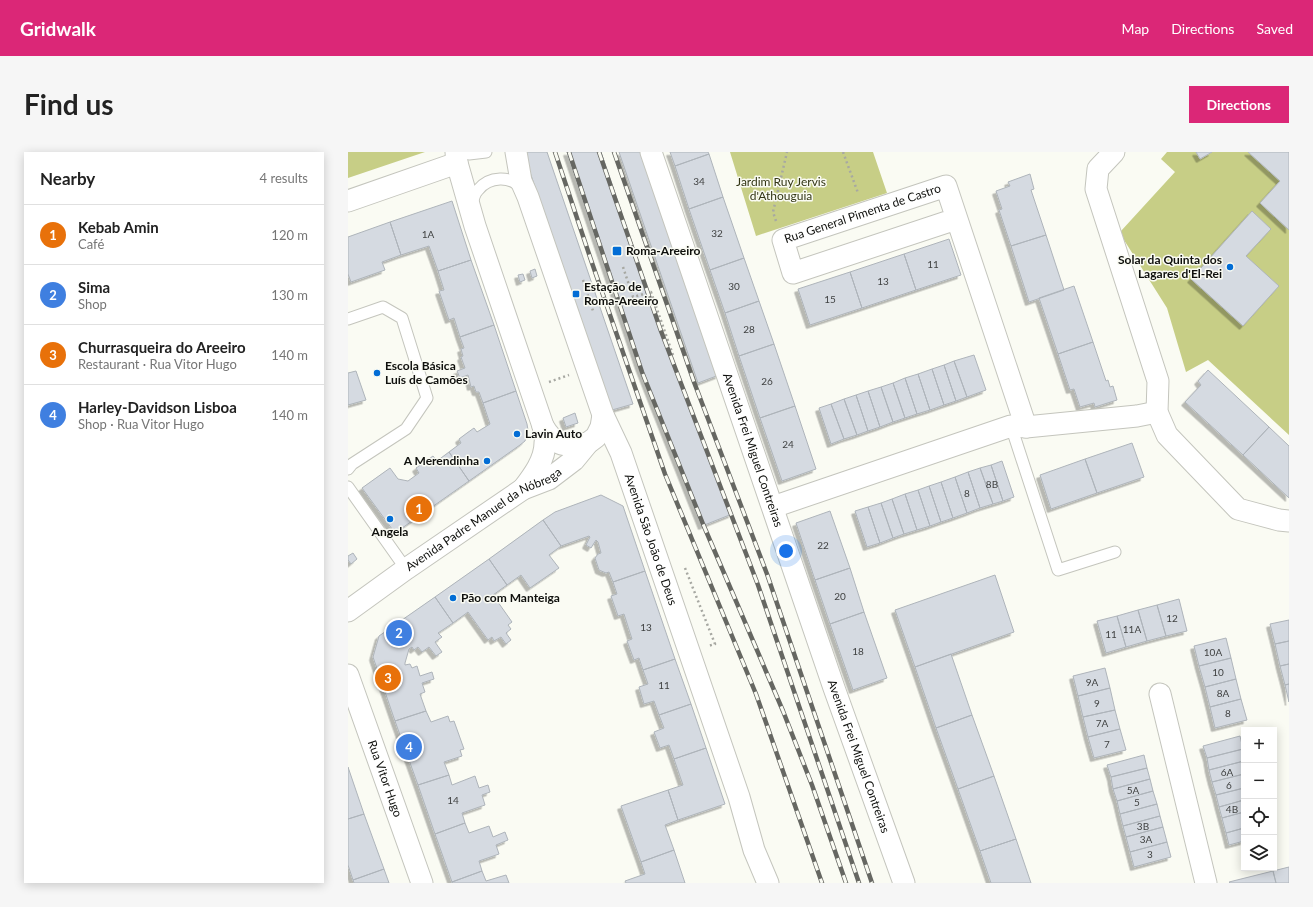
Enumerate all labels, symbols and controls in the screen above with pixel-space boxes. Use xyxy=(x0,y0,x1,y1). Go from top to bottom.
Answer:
text: Gridwalk xyxy=(20,17,96,40)
text: Map xyxy=(1122,20,1149,37)
text: Directions xyxy=(1171,20,1234,37)
text: Saved xyxy=(1256,20,1293,37)
button: Directions xyxy=(1189,86,1289,123)
text: Find us xyxy=(24,87,114,121)
text: Nearby xyxy=(40,168,95,189)
text: 4 results xyxy=(260,170,308,186)
park label: Jardim Ruy Jervis d'Athouguia xyxy=(736,174,826,203)
house number: 34 xyxy=(693,175,705,187)
street label: Rua General Pimenta de Castro xyxy=(782,180,943,246)
text: Kebab Amin xyxy=(78,218,159,236)
text: 1 xyxy=(49,227,57,243)
text: 120 m xyxy=(271,227,308,243)
house number: 32 xyxy=(711,227,723,239)
house number: 1A xyxy=(422,228,435,240)
text: Café xyxy=(78,236,104,252)
place label: Roma-Areeiro xyxy=(626,243,701,258)
marker: Roma-Areeiro xyxy=(611,245,623,257)
place label: Solar da Quinta dos Lagares d'El-Rei xyxy=(1118,252,1222,281)
house number: 11 xyxy=(927,258,939,270)
marker: Solar da Quinta dos Lagares d'El-Rei xyxy=(1225,262,1235,272)
house number: 13 xyxy=(877,275,889,287)
text: Sima xyxy=(78,278,110,296)
place label: Estação de Roma-Areeiro xyxy=(584,279,659,308)
house number: 30 xyxy=(728,280,740,292)
text: 2 xyxy=(49,287,57,303)
text: 130 m xyxy=(271,287,308,303)
marker: Estação de Roma-Areeiro xyxy=(571,289,581,299)
house number: 15 xyxy=(824,293,836,305)
text: Shop xyxy=(78,296,107,312)
house number: 28 xyxy=(743,323,755,335)
text: Churrasqueira do Areeiro xyxy=(78,338,246,356)
text: 3 xyxy=(49,347,57,363)
text: 140 m xyxy=(271,347,308,363)
text: Restaurant · Rua Vitor Hugo xyxy=(78,356,237,372)
place label: Escola Básica Luís de Camões xyxy=(385,358,468,387)
marker: Escola Básica Luís de Camões xyxy=(372,368,382,378)
street label: Avenida Frei Miguel Contreiras xyxy=(720,371,786,529)
house number: 26 xyxy=(761,375,773,387)
text: Harley-Davidson Lisboa xyxy=(78,398,237,416)
text: 4 xyxy=(49,407,57,423)
text: 140 m xyxy=(271,407,308,423)
text: Shop · Rua Vitor Hugo xyxy=(78,416,204,432)
place label: Lavin Auto xyxy=(525,426,582,441)
marker: Lavin Auto xyxy=(512,429,522,439)
house number: 24 xyxy=(782,438,794,450)
place label: A Merendinha xyxy=(403,453,479,468)
marker: A Merendinha xyxy=(482,456,492,466)
street label: Avenida Padre Manuel da Nóbrega xyxy=(403,464,564,574)
street label: Avenida São João de Deus xyxy=(622,472,681,607)
house number: 8B xyxy=(986,478,998,490)
house number: 8 xyxy=(964,487,970,499)
pin: 1 xyxy=(406,494,432,524)
marker: Angela xyxy=(385,514,395,524)
place label: Angela xyxy=(371,524,408,539)
house number: 22 xyxy=(817,539,829,551)
your location xyxy=(776,541,796,561)
place label: Pão com Manteiga xyxy=(461,590,560,605)
house number: 20 xyxy=(834,590,846,602)
marker: Pão com Manteiga xyxy=(448,593,458,603)
house number: 12 xyxy=(1166,612,1178,624)
pin: 2 xyxy=(386,618,412,648)
house number: 13 xyxy=(640,621,652,633)
house number: 11A xyxy=(1123,623,1141,635)
house number: 11 xyxy=(1105,628,1117,640)
house number: 18 xyxy=(852,645,864,657)
house number: 10A xyxy=(1204,646,1222,658)
pin: 3 xyxy=(375,663,401,693)
house number: 10 xyxy=(1212,666,1224,678)
house number: 9A xyxy=(1086,676,1099,688)
street label: Avenida Frei Miguel Contreiras xyxy=(825,678,893,835)
house number: 11 xyxy=(658,679,670,691)
house number: 8A xyxy=(1217,687,1230,699)
house number: 9 xyxy=(1094,697,1100,709)
house number: 8 xyxy=(1225,707,1231,719)
house number: 7A xyxy=(1096,717,1109,729)
map controls xyxy=(1241,727,1277,871)
button: + xyxy=(1241,727,1277,763)
pin: 4 xyxy=(396,732,422,762)
street label: Rua Vitor Hugo xyxy=(365,738,406,819)
house number: 7 xyxy=(1104,738,1110,750)
button: − xyxy=(1241,763,1277,799)
house number: 6A xyxy=(1221,766,1234,778)
house number: 6 xyxy=(1226,779,1232,791)
house number: 5A xyxy=(1127,784,1140,796)
house number: 14 xyxy=(447,794,459,806)
house number: 5 xyxy=(1134,796,1140,808)
button: locate xyxy=(1241,799,1277,835)
house number: 4B xyxy=(1226,803,1238,815)
house number: 3B xyxy=(1137,820,1149,832)
house number: 3A xyxy=(1140,833,1153,845)
button: layers xyxy=(1241,835,1277,871)
house number: 3 xyxy=(1147,848,1153,860)

